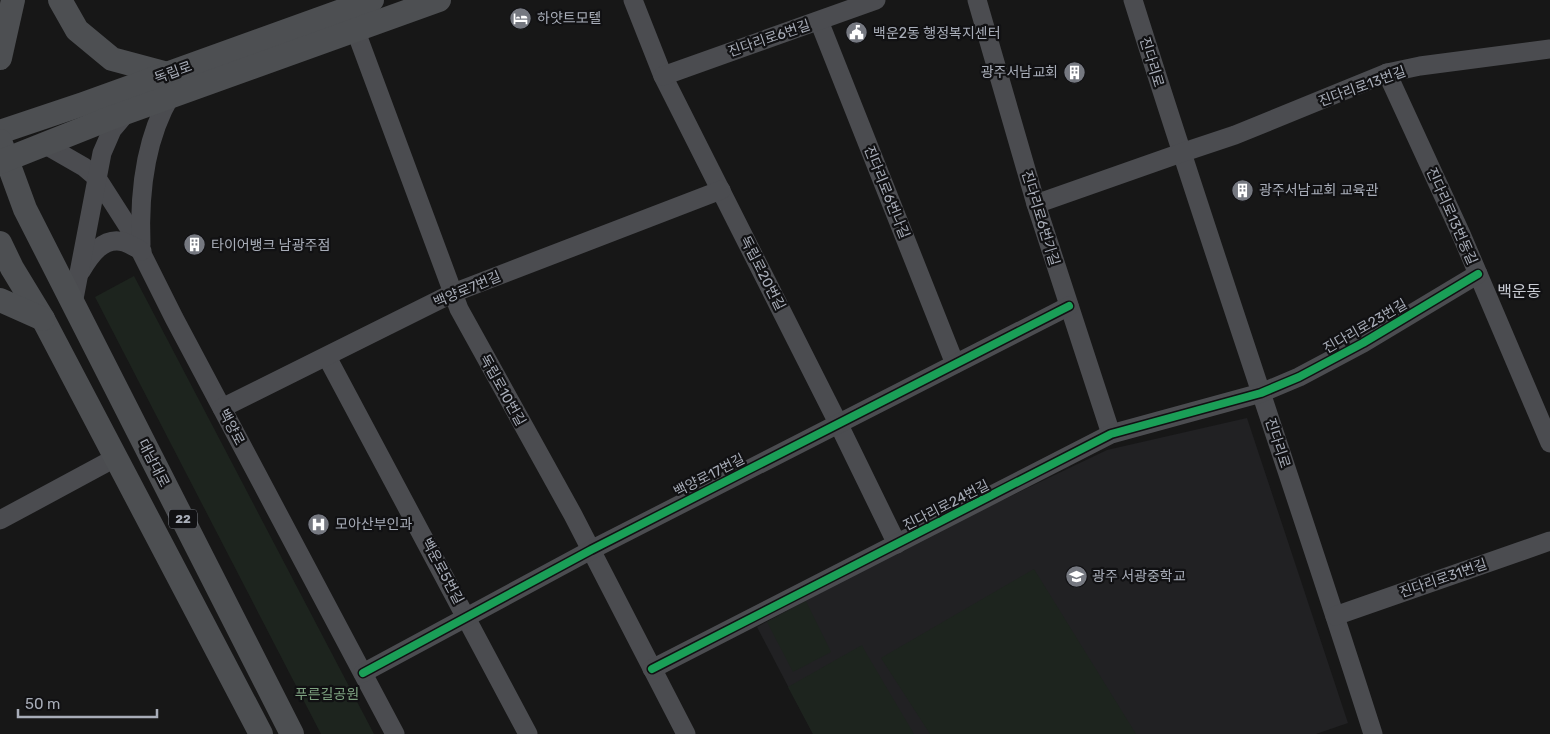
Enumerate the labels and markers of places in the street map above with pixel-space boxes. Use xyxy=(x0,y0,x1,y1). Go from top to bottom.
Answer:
hotel icon: 하얏트모텔 xyxy=(509,6,533,30)
place label: 하얏트모텔 xyxy=(537,10,601,27)
public building icon: 백운2동 행정복지센터 xyxy=(845,21,869,45)
place label: 백운2동 행정복지센터 xyxy=(873,25,1001,42)
building icon: 광주서남교회 xyxy=(1062,60,1086,84)
place label: 광주서남교회 xyxy=(981,64,1058,81)
building icon: 광주서남교회 교육관 xyxy=(1231,178,1255,202)
place label: 광주서남교회 교육관 xyxy=(1259,182,1378,199)
building icon: 타이어뱅크 남광주점 xyxy=(183,233,207,257)
place label: 타이어뱅크 남광주점 xyxy=(211,237,330,254)
hospital icon: 모아산부인과 xyxy=(307,512,331,536)
place label: 모아산부인과 xyxy=(335,516,412,533)
school or university icon: 광주 서광중학교 xyxy=(1064,564,1088,588)
place label: 광주 서광중학교 xyxy=(1092,568,1186,585)

